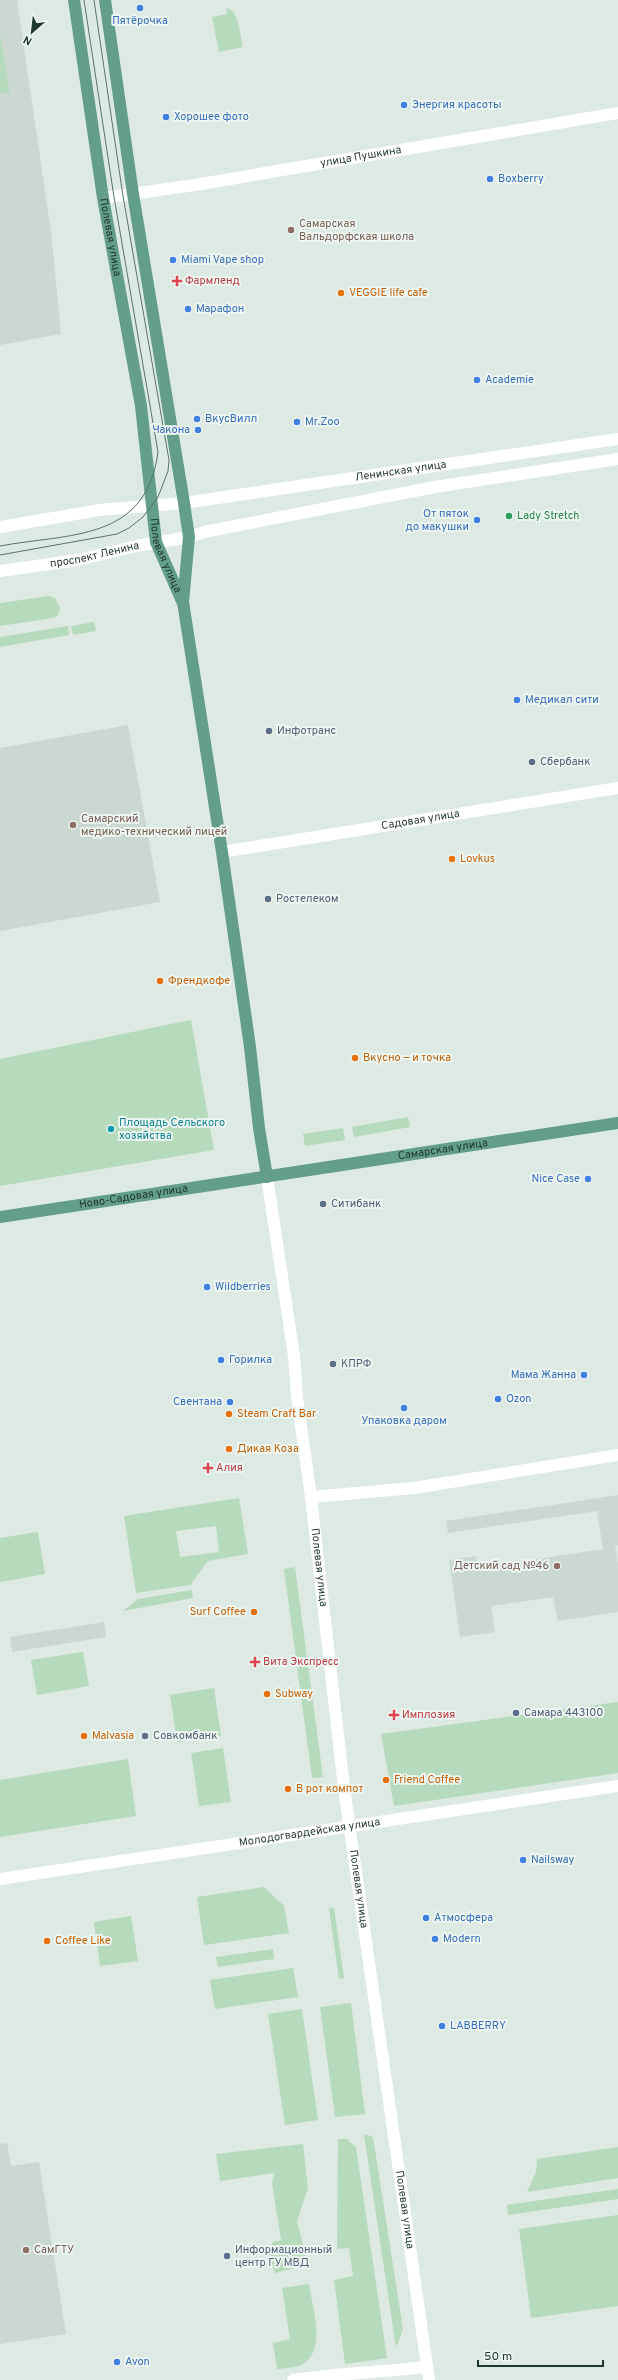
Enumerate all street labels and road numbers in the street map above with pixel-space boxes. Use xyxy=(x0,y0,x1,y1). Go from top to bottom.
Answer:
street label: улица Пушкина xyxy=(319,143,402,171)
street label: Полевая улица xyxy=(96,197,124,278)
street label: Ленинская улица xyxy=(354,457,448,485)
street label: Полевая улица xyxy=(146,517,185,595)
street label: проспект Ленина xyxy=(49,539,140,571)
street label: Садовая улица xyxy=(380,807,461,833)
street label: Самарская улица xyxy=(397,1136,489,1163)
street label: Ново-Садовая улица xyxy=(78,1181,189,1212)
street label: Полевая улица xyxy=(308,1527,330,1608)
street label: Молодогвардейская улица xyxy=(238,1815,381,1850)
street label: Полевая улица xyxy=(346,1849,371,1929)
street label: Полевая улица xyxy=(392,2170,417,2250)

